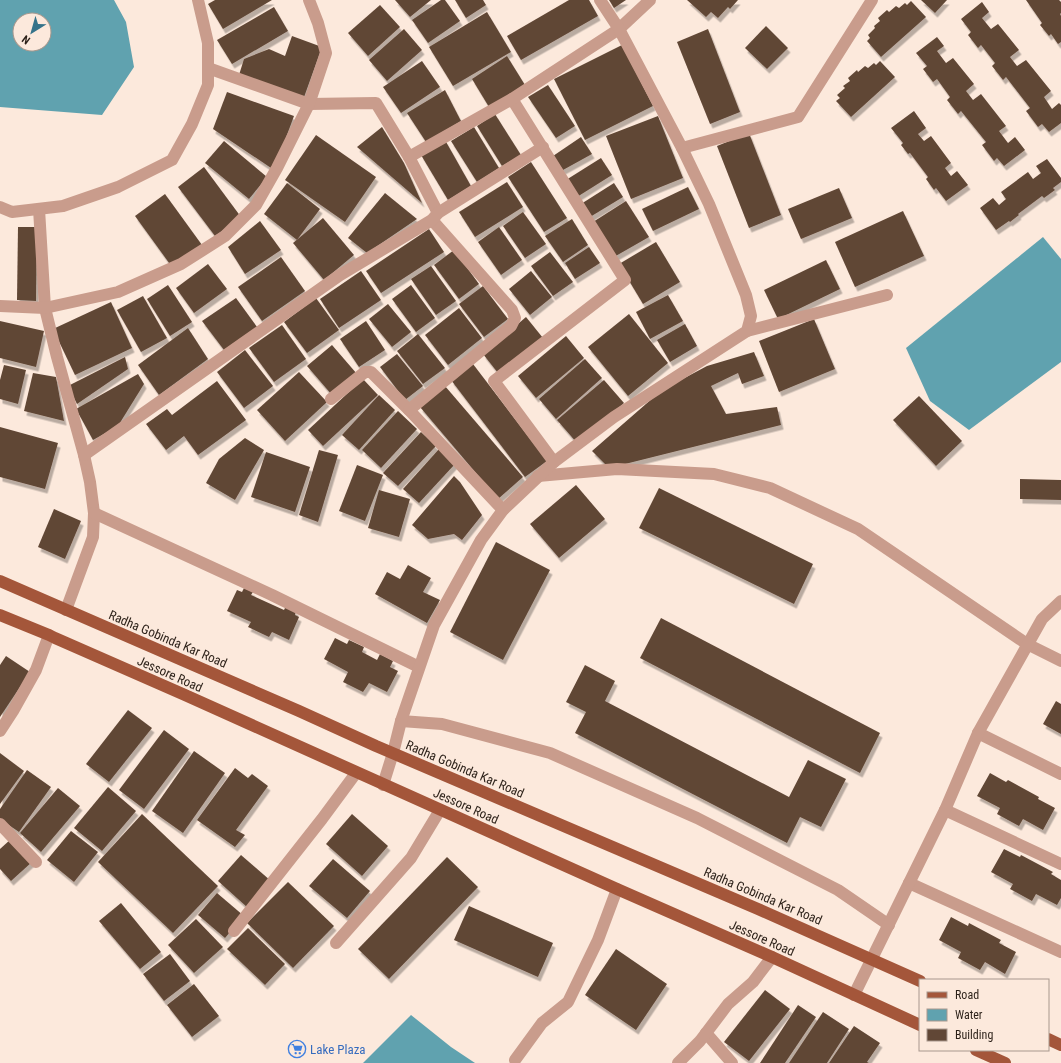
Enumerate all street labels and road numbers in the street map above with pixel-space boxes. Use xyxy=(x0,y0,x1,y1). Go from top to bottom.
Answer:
street label: Radha Gobinda Kar Road xyxy=(107,607,229,671)
street label: Jessore Road xyxy=(135,653,205,695)
street label: Radha Gobinda Kar Road xyxy=(404,737,526,801)
street label: Jessore Road xyxy=(431,785,501,827)
street label: Radha Gobinda Kar Road xyxy=(702,864,824,928)
street label: Jessore Road xyxy=(727,917,797,959)

